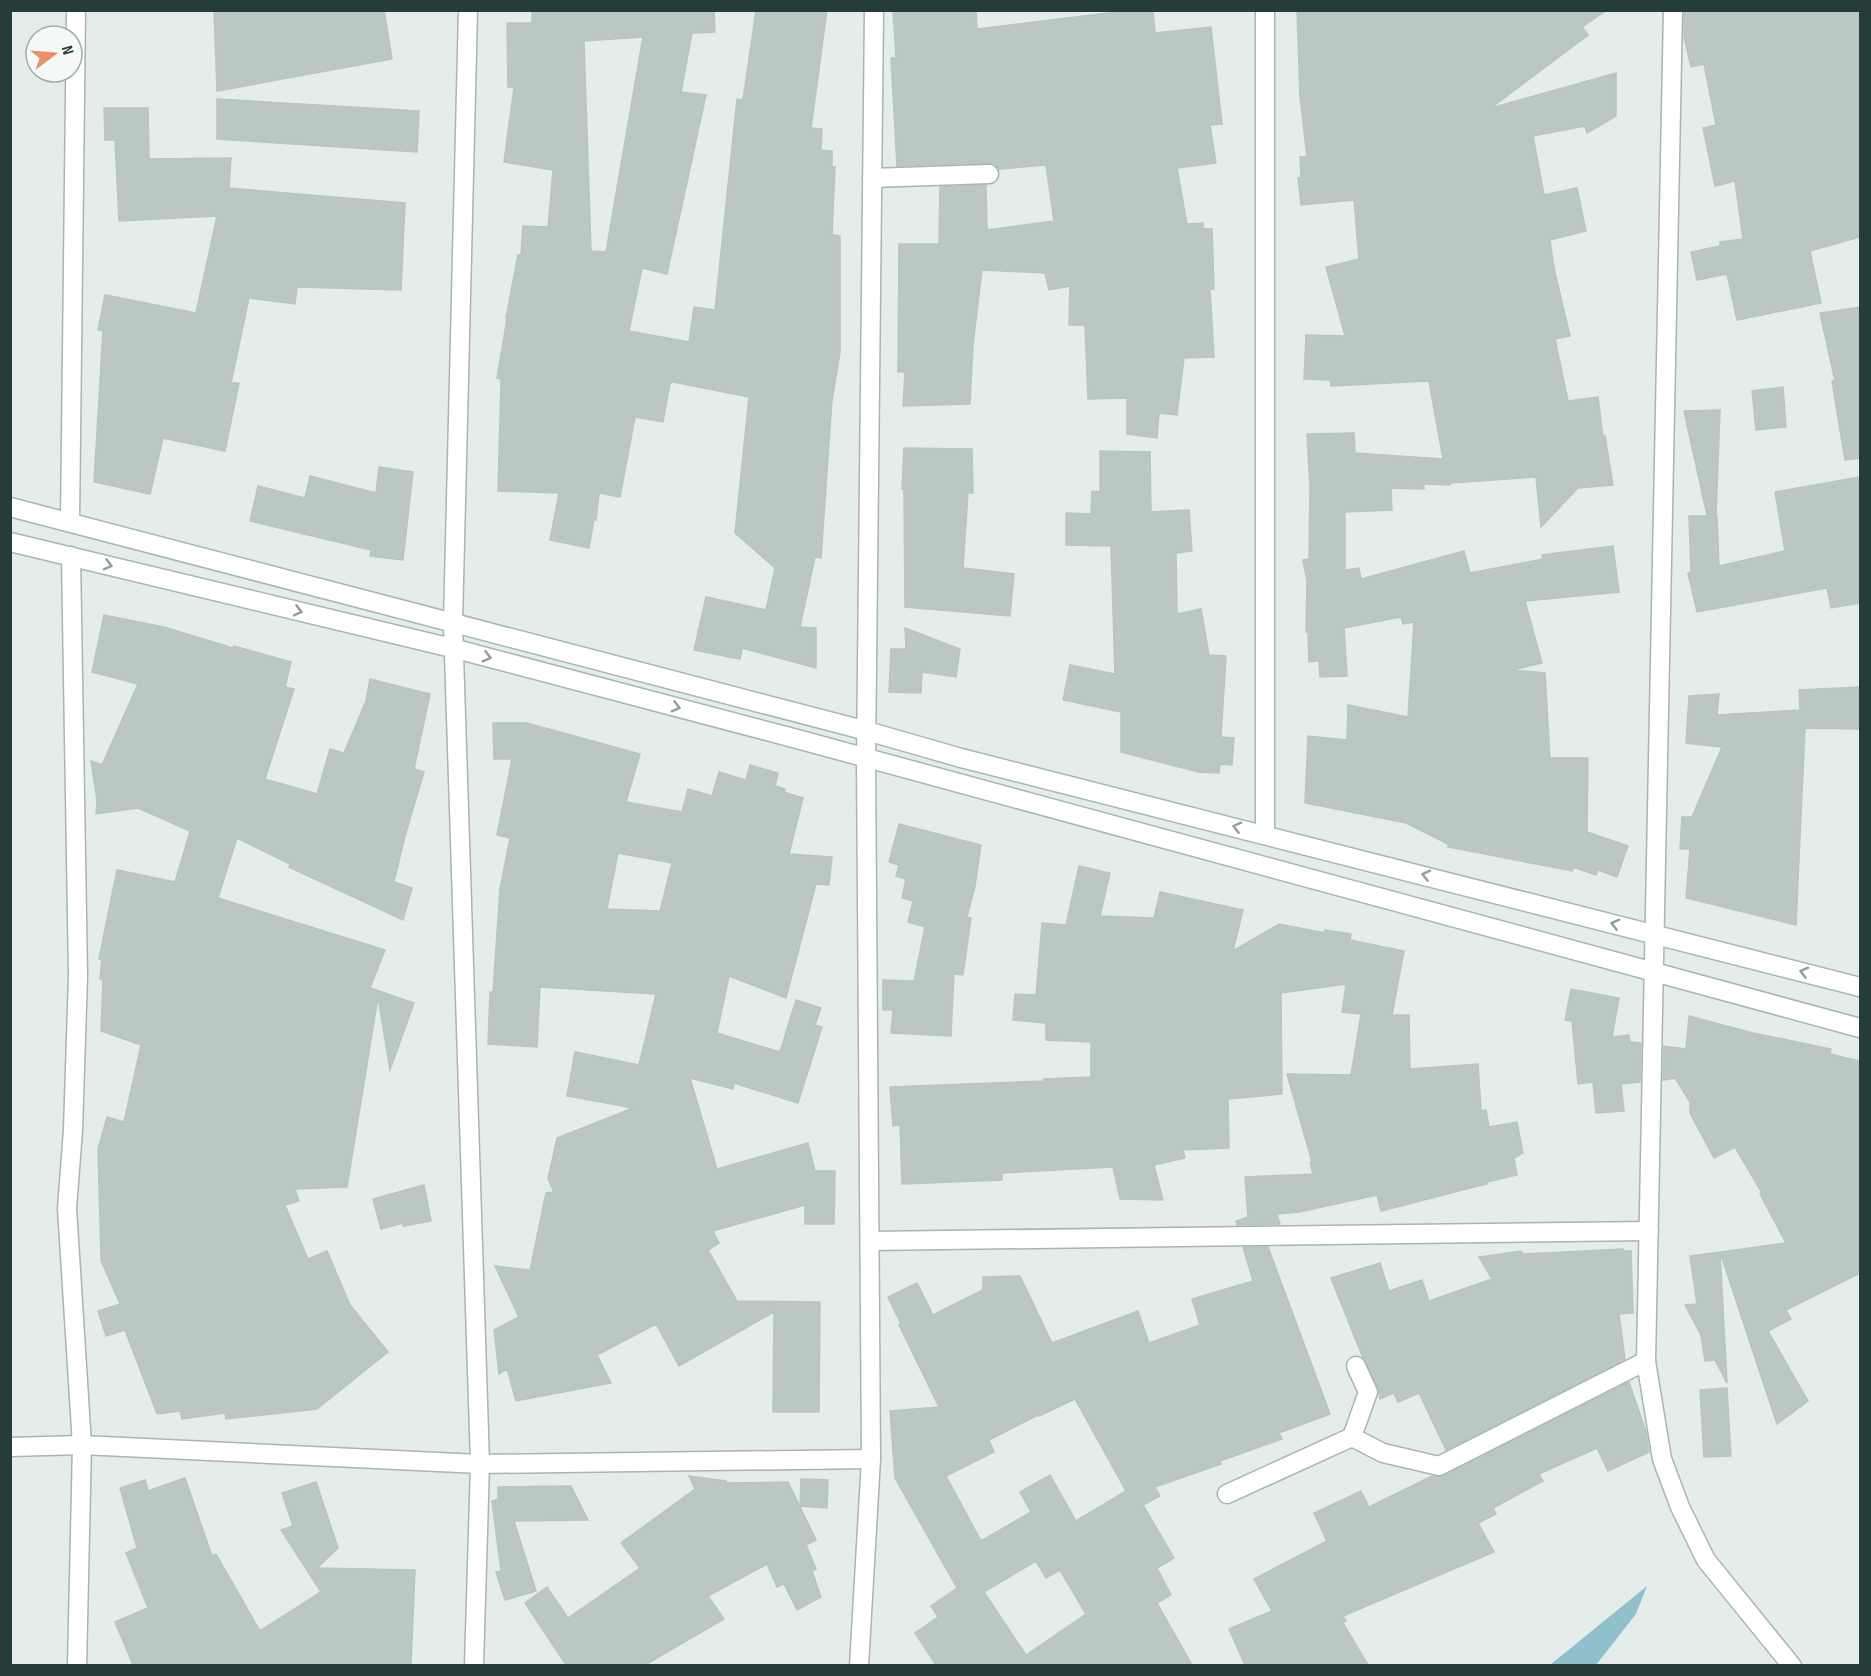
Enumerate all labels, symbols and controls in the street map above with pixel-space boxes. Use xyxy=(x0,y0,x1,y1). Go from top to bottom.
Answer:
north arrow xyxy=(24,24,84,84)
text: N xyxy=(57,44,77,57)
one-way arrow xyxy=(103,558,113,571)
one-way arrow xyxy=(293,603,303,616)
one-way arrow xyxy=(482,650,492,663)
one-way arrow xyxy=(671,700,681,713)
one-way arrow xyxy=(1232,821,1242,834)
one-way arrow xyxy=(1421,870,1431,883)
one-way arrow xyxy=(1610,918,1620,931)
one-way arrow xyxy=(1799,967,1809,980)

